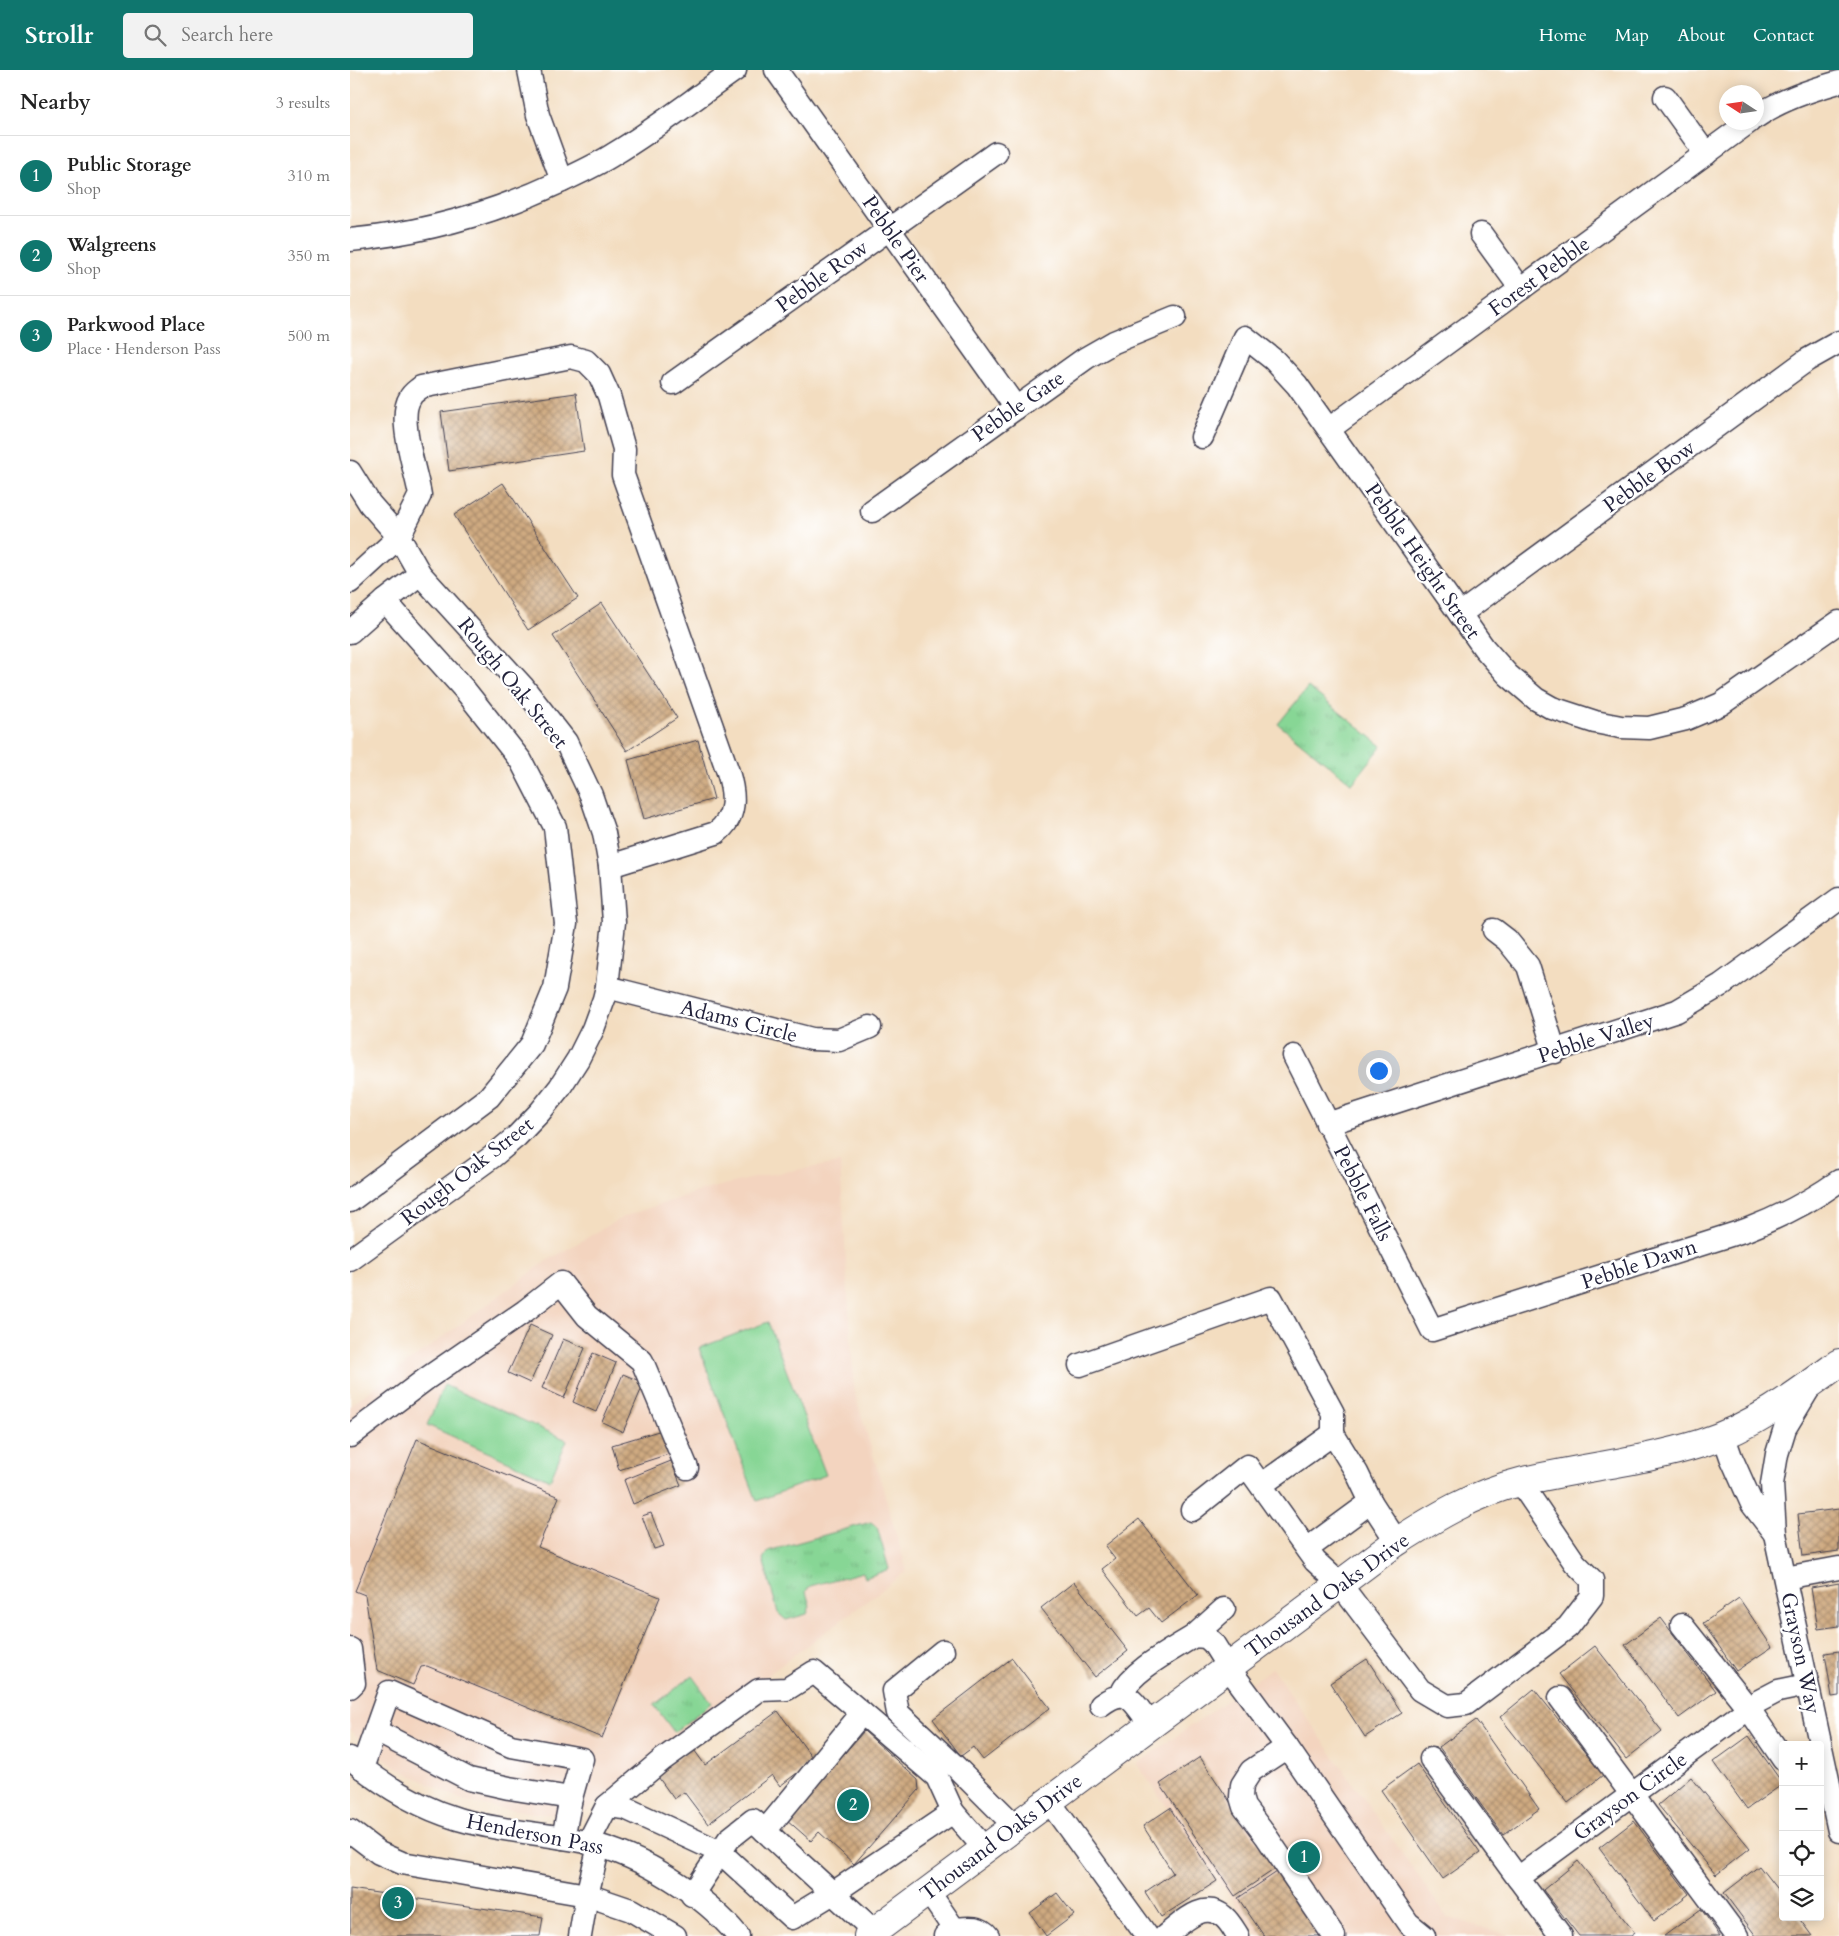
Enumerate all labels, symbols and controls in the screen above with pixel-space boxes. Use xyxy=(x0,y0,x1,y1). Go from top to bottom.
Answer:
search box xyxy=(123,13,473,58)
text: Strollr xyxy=(25,19,93,52)
icon: search xyxy=(141,21,169,49)
text: Search here xyxy=(181,22,273,48)
text: Home xyxy=(1539,23,1587,48)
text: Map xyxy=(1615,23,1649,48)
text: About xyxy=(1677,23,1725,48)
text: Contact xyxy=(1753,23,1814,48)
north arrow xyxy=(1719,85,1764,130)
text: Nearby xyxy=(20,88,91,117)
text: 3 results xyxy=(276,92,330,114)
text: Public Storage xyxy=(67,152,192,178)
text: 1 xyxy=(32,165,40,187)
text: 310 m xyxy=(288,165,330,187)
text: Shop xyxy=(67,178,101,200)
street label: Pebble Pier xyxy=(855,190,936,289)
street label: Forest Pebble xyxy=(1483,230,1596,323)
text: Walgreens xyxy=(67,232,156,258)
street label: Pebble Row xyxy=(770,233,875,320)
text: 2 xyxy=(32,245,40,267)
text: 350 m xyxy=(288,245,330,267)
text: Shop xyxy=(67,258,101,280)
text: Parkwood Place xyxy=(67,312,206,338)
text: 3 xyxy=(32,325,40,347)
text: 500 m xyxy=(288,325,330,347)
text: Place · Henderson Pass xyxy=(67,338,220,360)
street label: Pebble Gate xyxy=(966,364,1070,449)
street label: Pebble Bow xyxy=(1597,433,1701,520)
street label: Pebble Height Street xyxy=(1358,478,1487,645)
street label: Rough Oak Street xyxy=(451,612,575,755)
street label: Adams Circle xyxy=(677,993,800,1050)
street label: Pebble Valley xyxy=(1534,1006,1658,1071)
your location xyxy=(1366,1058,1392,1084)
street label: Rough Oak Street xyxy=(395,1110,540,1232)
street label: Pebble Falls xyxy=(1326,1140,1399,1246)
street label: Pebble Dawn xyxy=(1578,1232,1701,1297)
street label: Thousand Oaks Drive xyxy=(1239,1526,1415,1665)
street label: Grayson Way xyxy=(1773,1590,1828,1717)
map controls xyxy=(1779,1741,1824,1921)
button: + xyxy=(1779,1741,1824,1786)
street label: Grayson Circle xyxy=(1567,1745,1693,1848)
street label: Thousand Oaks Drive xyxy=(914,1767,1089,1908)
pin: 2 xyxy=(837,1786,869,1824)
button: − xyxy=(1779,1786,1824,1831)
street label: Henderson Pass xyxy=(464,1807,606,1862)
button: locate xyxy=(1779,1831,1824,1876)
pin: 1 xyxy=(1288,1838,1320,1876)
button: layers xyxy=(1779,1876,1824,1921)
pin: 3 xyxy=(382,1884,414,1922)

